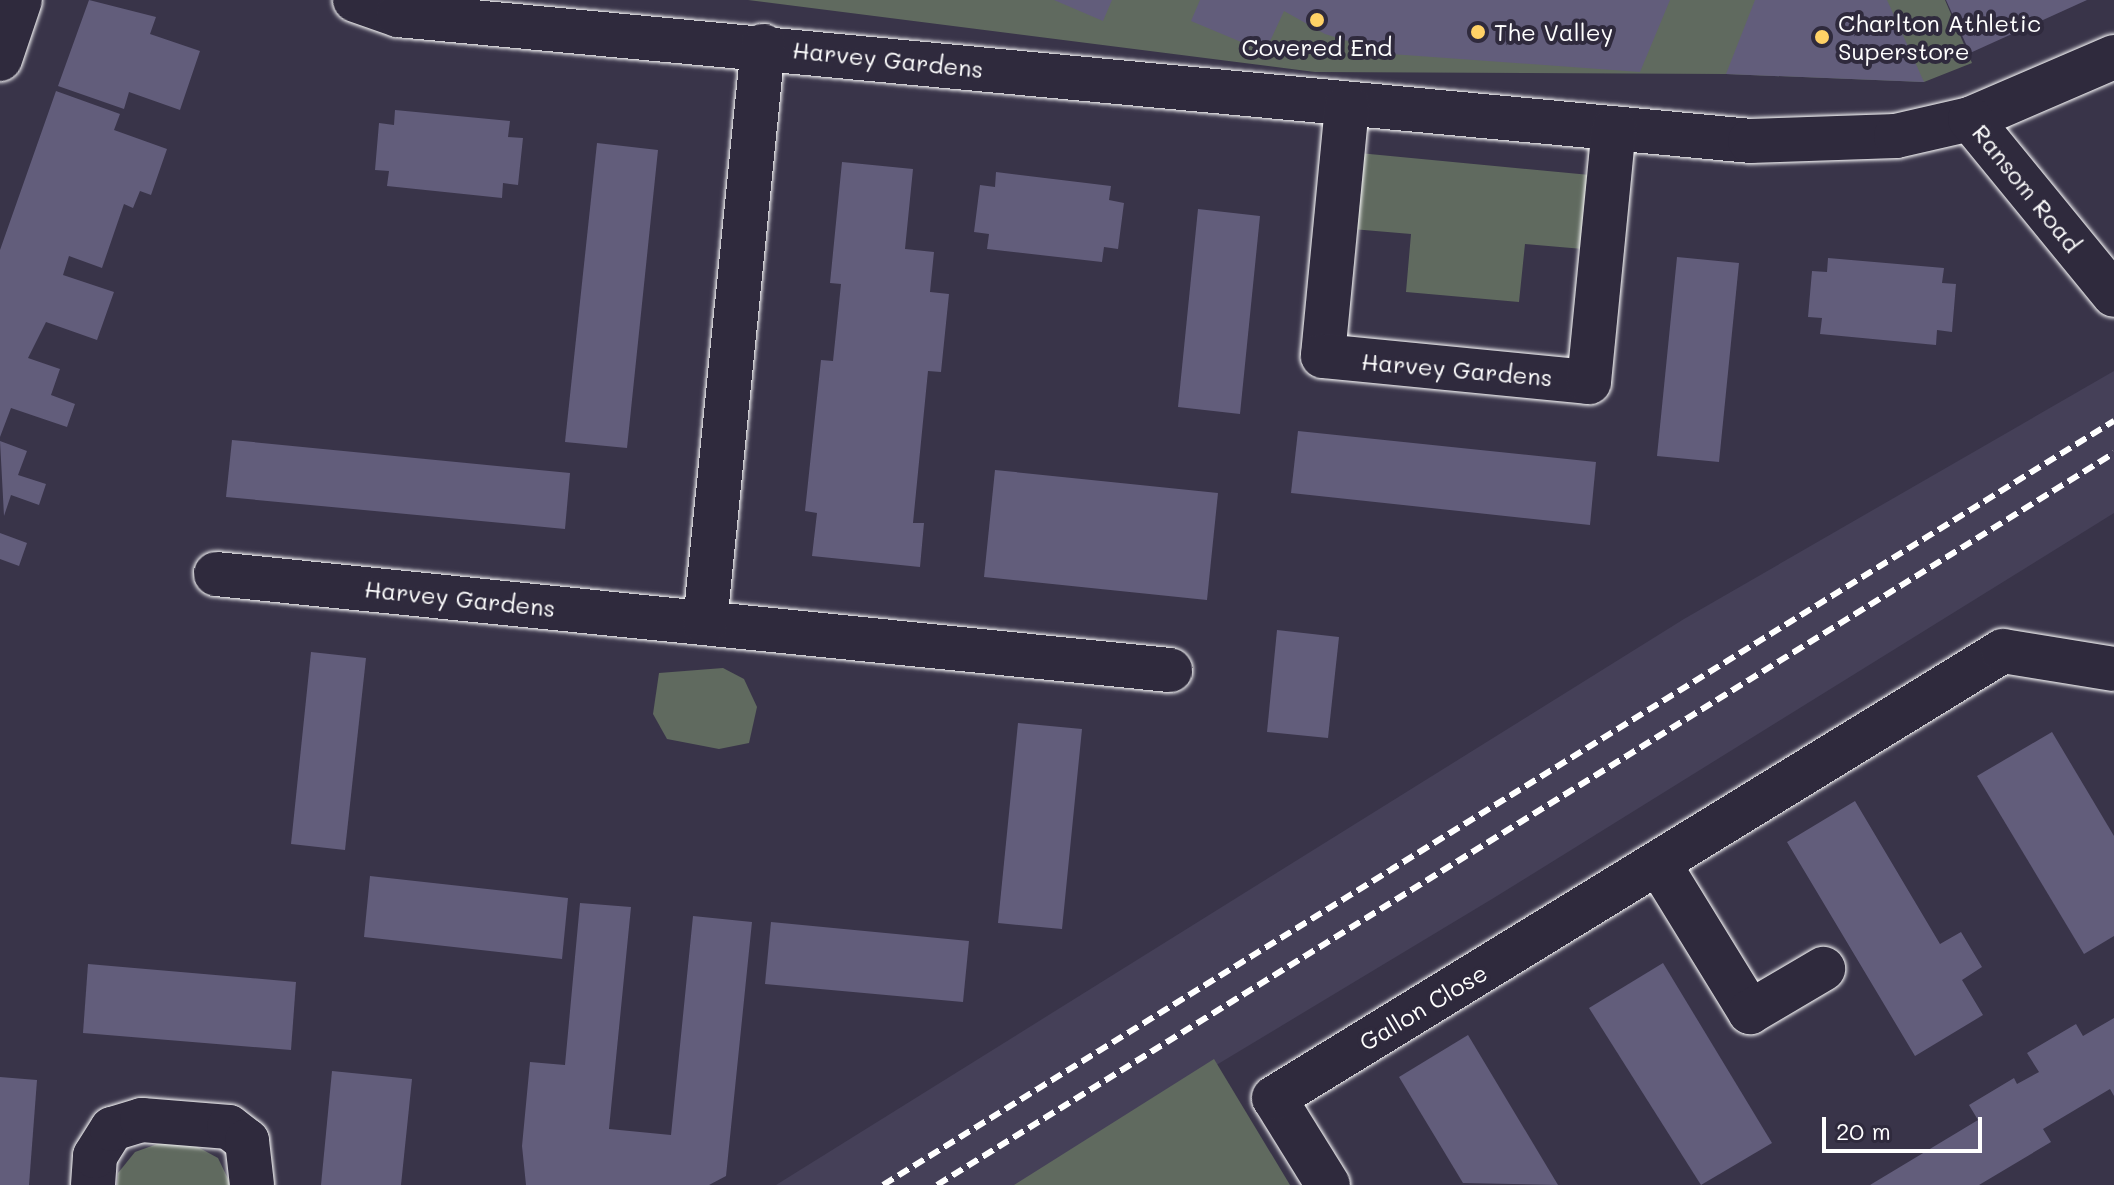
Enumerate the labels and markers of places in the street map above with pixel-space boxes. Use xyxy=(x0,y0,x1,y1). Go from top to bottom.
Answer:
place label: Charlton Athletic Superstore xyxy=(1838,9,2041,65)
marker: Covered End xyxy=(1308,11,1326,29)
place label: The Valley xyxy=(1494,18,1613,46)
marker: The Valley xyxy=(1469,23,1487,41)
marker: Charlton Athletic Superstore xyxy=(1813,28,1831,46)
place label: Covered End xyxy=(1242,33,1392,61)

